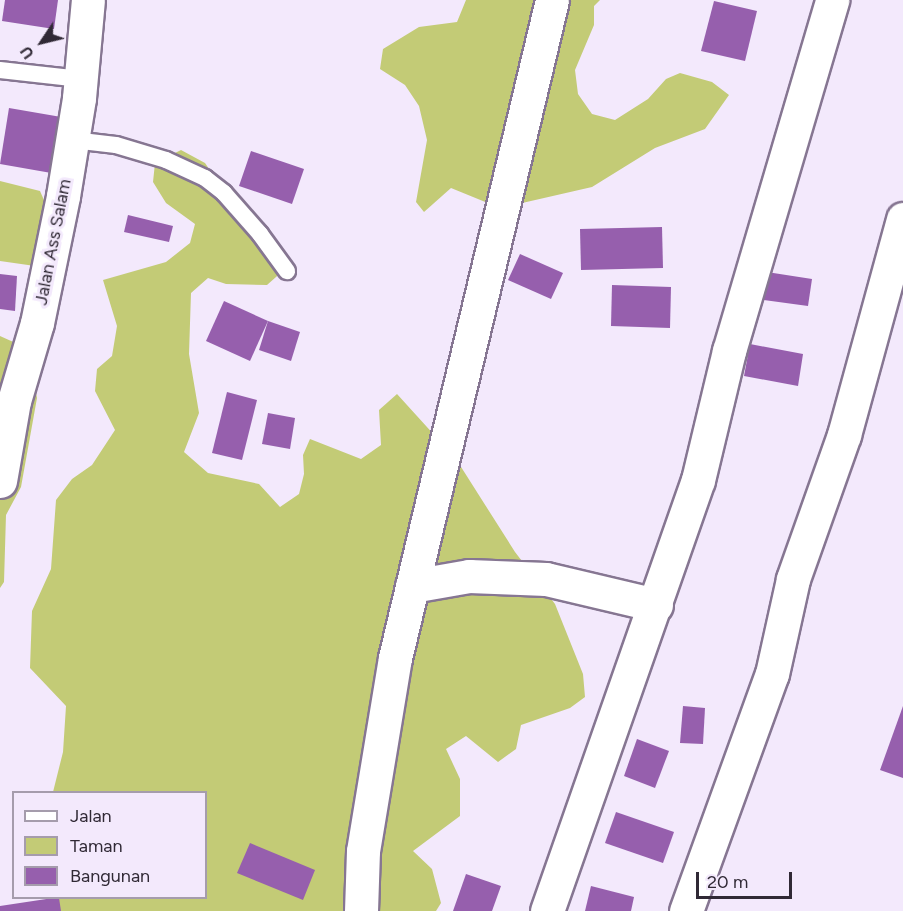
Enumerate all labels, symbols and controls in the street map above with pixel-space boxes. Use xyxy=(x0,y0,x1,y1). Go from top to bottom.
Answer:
north arrow xyxy=(12,12,72,72)
text: U xyxy=(16,43,38,63)
street label: Jalan Ass Salam xyxy=(30,177,76,307)
legend xyxy=(12,791,207,899)
text: Jalan xyxy=(70,805,112,827)
text: Taman xyxy=(70,835,123,857)
scale bar xyxy=(699,860,795,898)
text: Bangunan xyxy=(70,865,150,887)
text: 20 m xyxy=(707,871,748,893)

